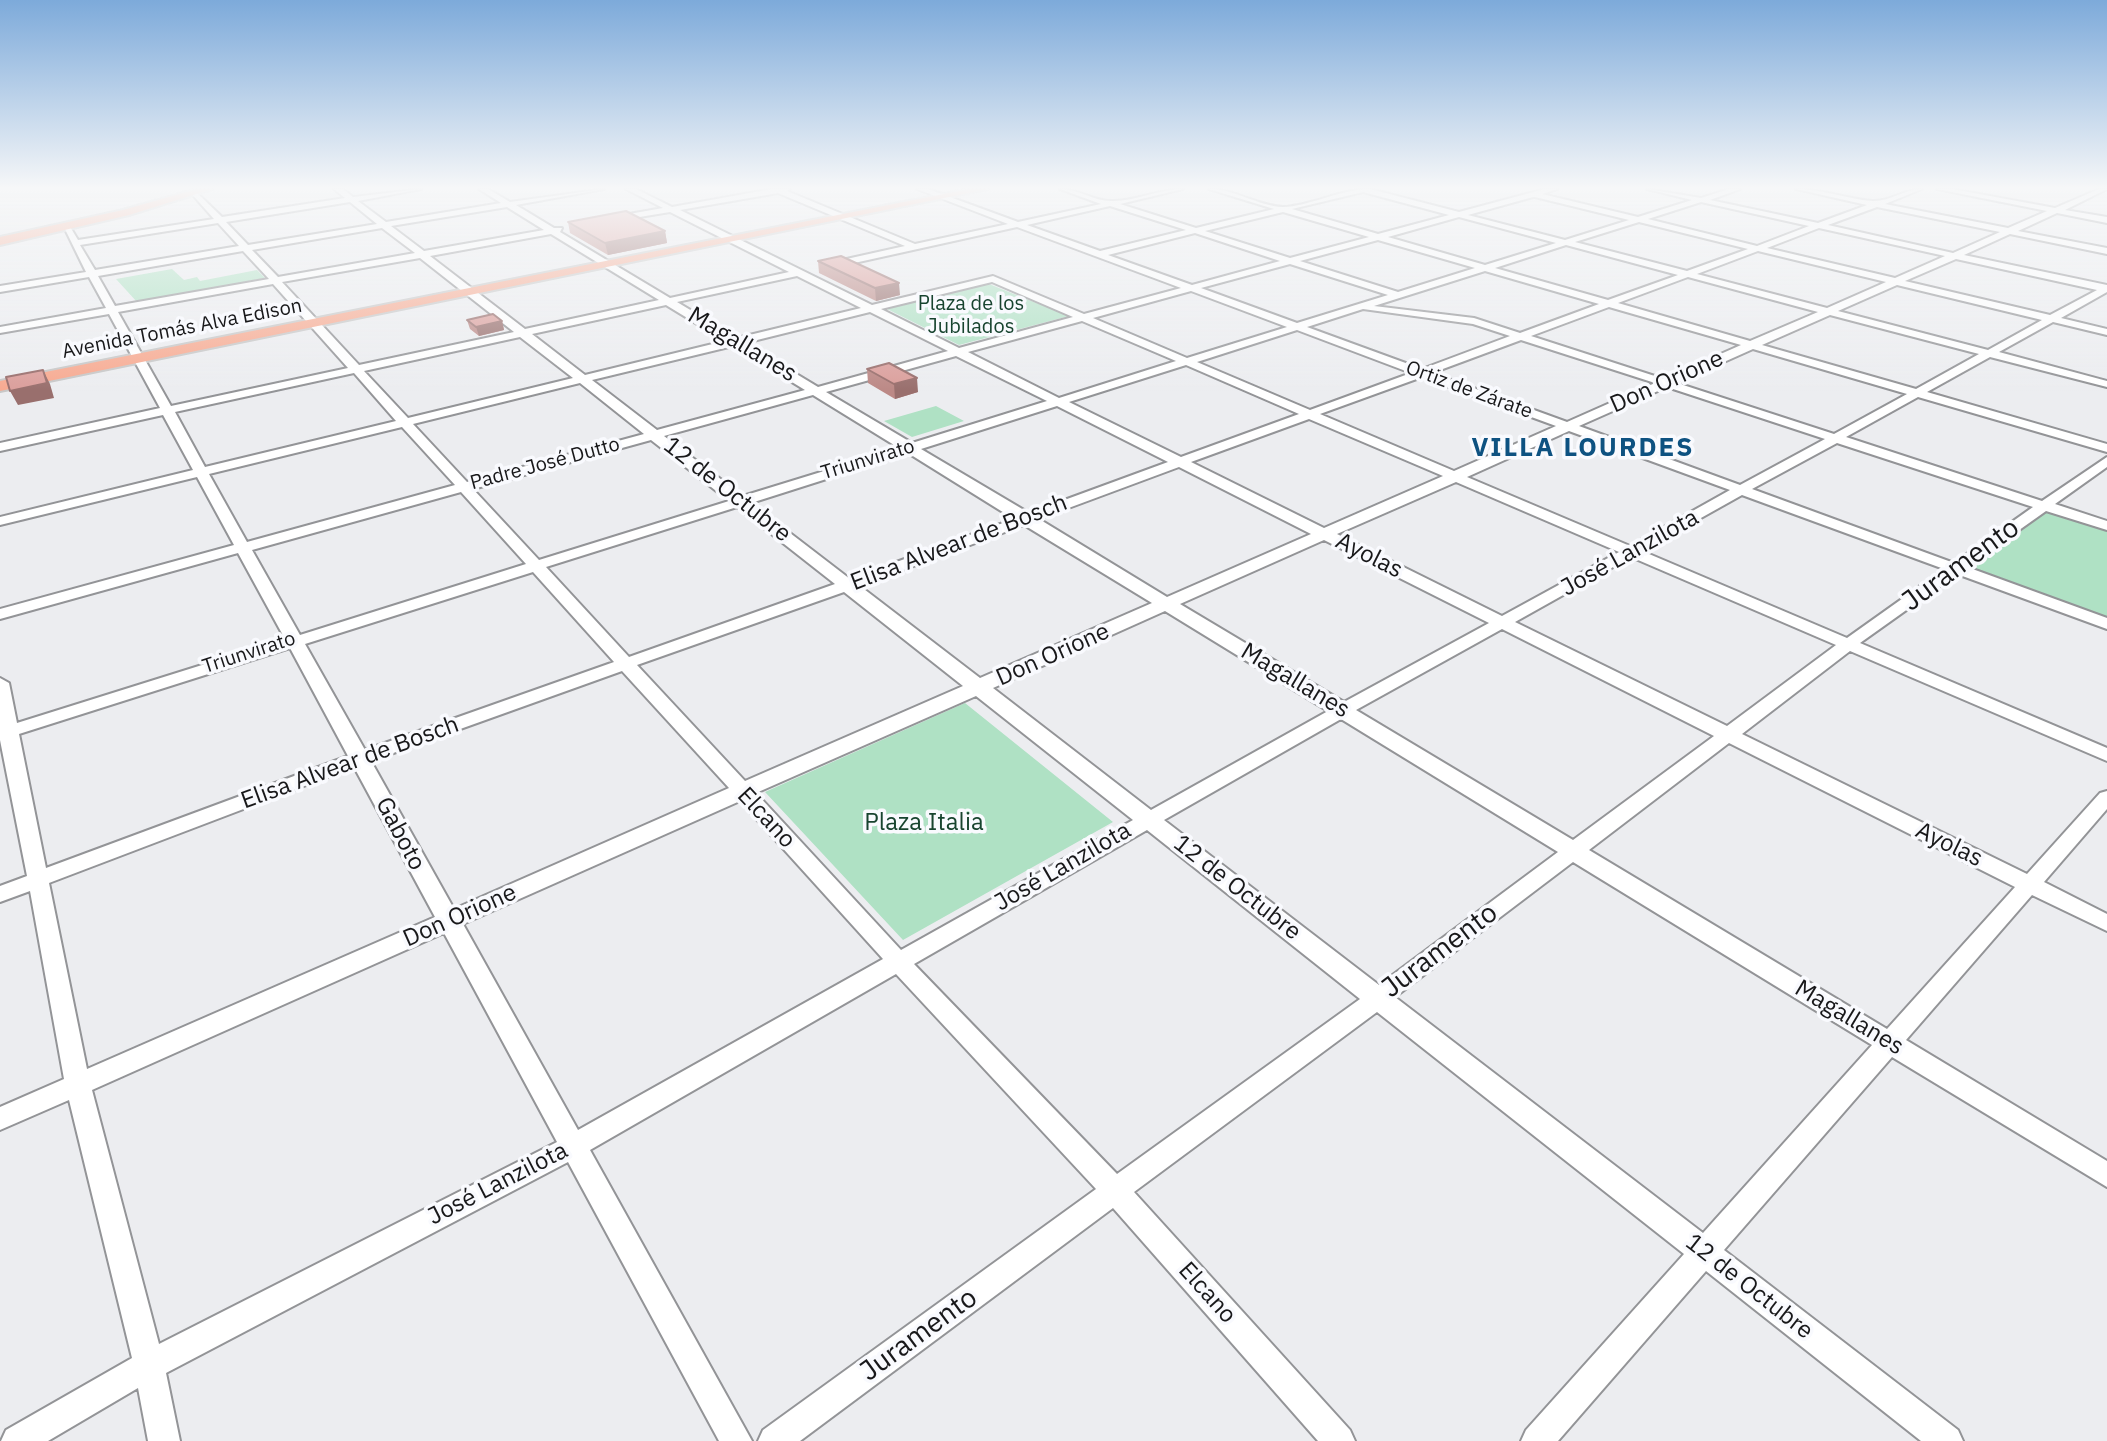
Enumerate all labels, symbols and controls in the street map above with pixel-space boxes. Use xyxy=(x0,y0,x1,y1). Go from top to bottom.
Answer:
park label: Plaza de los Jubilados xyxy=(918,292,1024,339)
street label: Avenida Tomás Alva Edison xyxy=(60,294,304,364)
street label: Magallanes xyxy=(682,301,802,389)
street label: Don Orione xyxy=(1606,344,1728,420)
street label: Ortiz de Zárate xyxy=(1402,356,1536,424)
street label: 12 de Octubre xyxy=(657,431,797,549)
district label: VILLA LOURDES xyxy=(1471,432,1695,464)
street label: Padre José Dutto xyxy=(468,433,622,495)
street label: Triunvirato xyxy=(818,434,918,486)
street label: Elisa Alvear de Bosch xyxy=(847,488,1071,598)
street label: José Lanzilota xyxy=(1556,503,1704,603)
street label: Juramento xyxy=(1896,511,2026,619)
street label: Ayolas xyxy=(1331,527,1407,585)
street label: Don Orione xyxy=(992,617,1114,693)
street label: Triunvirato xyxy=(199,627,299,679)
street label: Magallanes xyxy=(1235,637,1355,725)
street label: Elisa Alvear de Bosch xyxy=(237,710,463,816)
street label: Elcano xyxy=(731,782,801,854)
street label: Gaboto xyxy=(369,793,431,875)
park label: Plaza Italia xyxy=(864,809,984,837)
street label: José Lanzilota xyxy=(990,816,1136,918)
street label: Ayolas xyxy=(1911,816,1987,874)
street label: 12 de Octubre xyxy=(1167,829,1307,947)
street label: Don Orione xyxy=(399,878,521,954)
street label: Juramento xyxy=(1375,897,1505,1005)
street label: Magallanes xyxy=(1789,974,1909,1062)
street label: José Lanzilota xyxy=(423,1136,573,1232)
street label: 12 de Octubre xyxy=(1679,1228,1819,1346)
street label: Elcano xyxy=(1172,1256,1242,1330)
street label: Juramento xyxy=(854,1281,984,1389)

